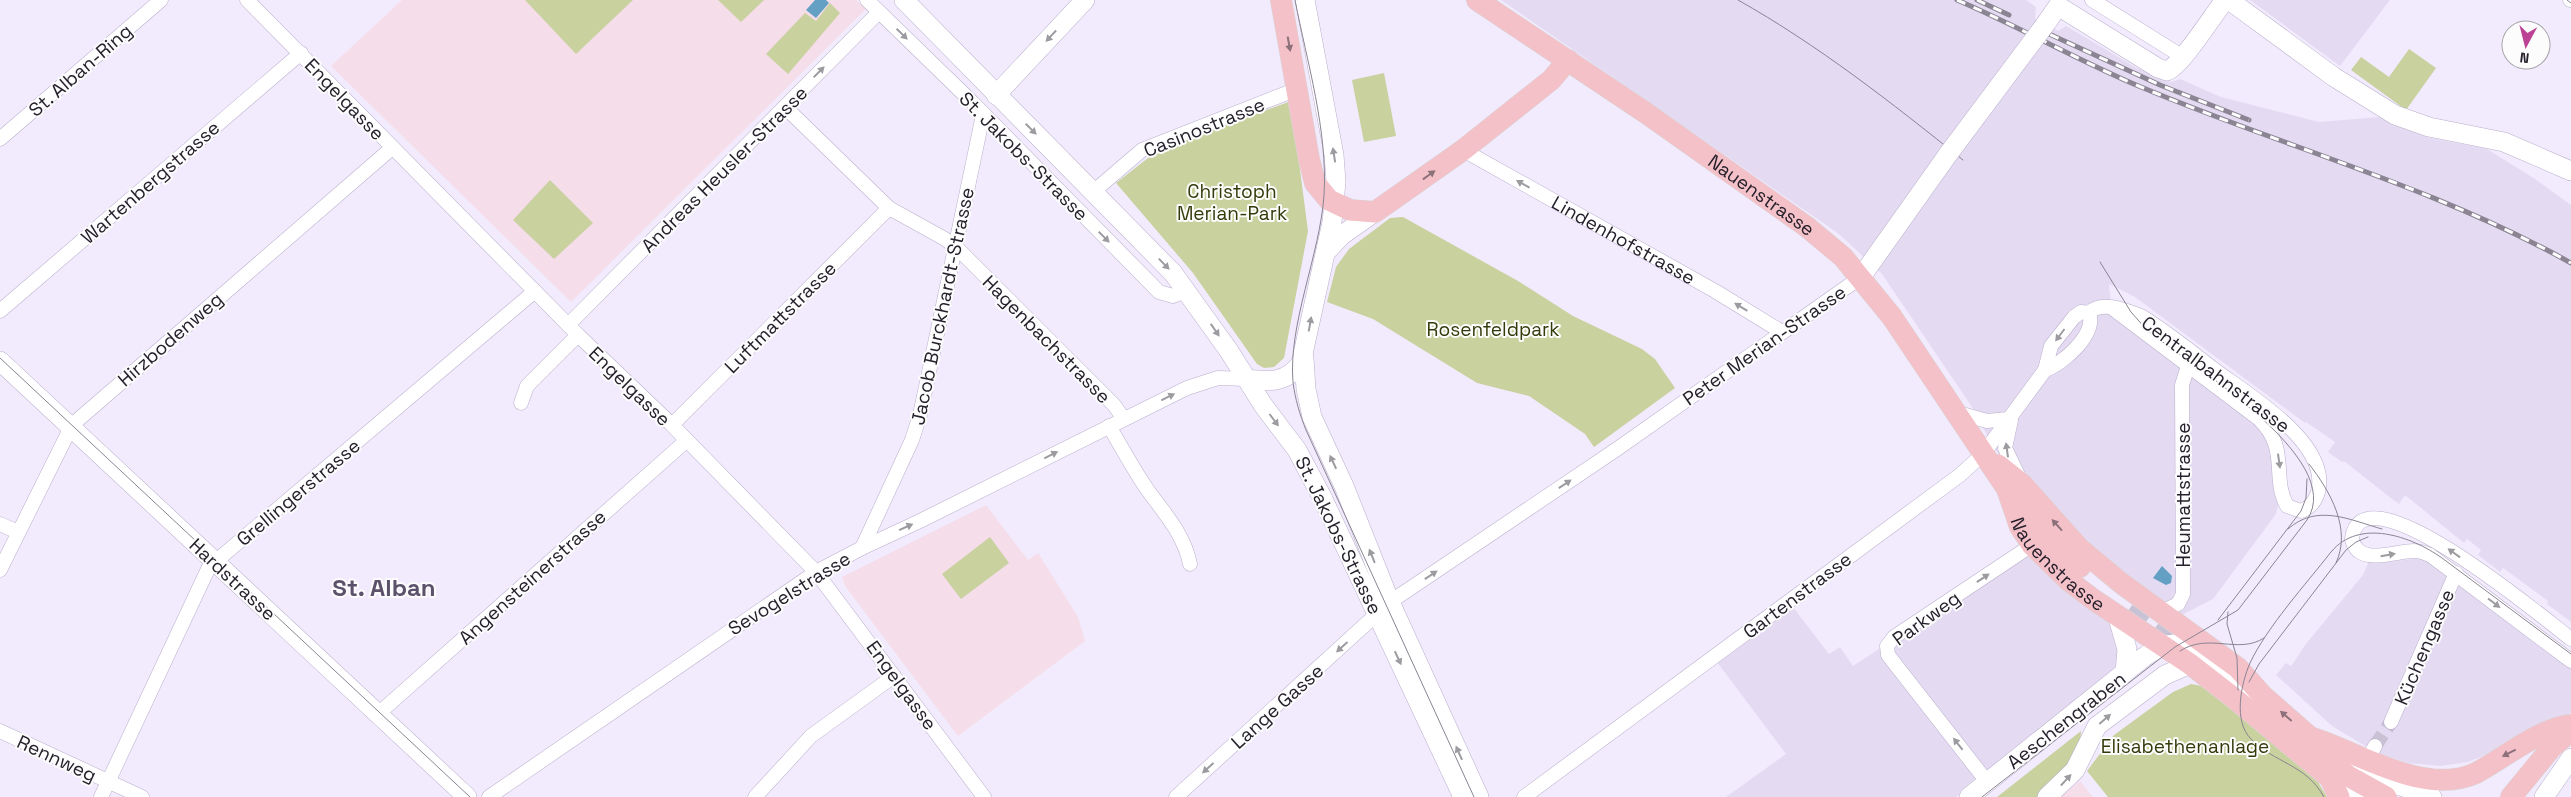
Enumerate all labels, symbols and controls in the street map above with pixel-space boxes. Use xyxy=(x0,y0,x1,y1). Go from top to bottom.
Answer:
street label: St. Alban-Ring xyxy=(23,18,137,122)
north arrow xyxy=(2501,20,2551,70)
one-way arrow xyxy=(896,28,908,40)
one-way arrow xyxy=(1045,29,1057,41)
one-way arrow xyxy=(1285,37,1293,53)
text: N xyxy=(2519,48,2530,67)
street label: Engelgasse xyxy=(299,53,390,146)
one-way arrow xyxy=(813,66,825,78)
street label: Andreas Heusler-Strasse xyxy=(636,81,813,258)
street label: St. Jakobs-Strasse xyxy=(954,86,1094,226)
street label: Casinostrasse xyxy=(1140,92,1268,163)
street label: Wartenbergstrasse xyxy=(76,115,225,249)
one-way arrow xyxy=(1025,123,1037,135)
one-way arrow xyxy=(1329,146,1337,162)
street label: Nauenstrasse xyxy=(1703,149,1820,242)
one-way arrow xyxy=(1422,170,1436,180)
park label: Christoph Merian-Park xyxy=(1177,179,1287,226)
one-way arrow xyxy=(1516,180,1530,188)
street label: Jacob Burckhardt-Strasse xyxy=(905,185,980,427)
street label: Lindenhofstrasse xyxy=(1547,190,1700,290)
one-way arrow xyxy=(1098,230,1110,242)
street label: Luftmattstrasse xyxy=(719,256,842,379)
one-way arrow xyxy=(1158,257,1170,269)
street label: Hagenbachstrasse xyxy=(977,270,1116,409)
street label: Peter Merian-Strasse xyxy=(1678,280,1851,411)
street label: Hirzbodenweg xyxy=(112,287,228,392)
one-way arrow xyxy=(1734,302,1747,311)
street label: Centralbahnstrasse xyxy=(2136,310,2295,439)
one-way arrow xyxy=(1306,316,1314,331)
park label: Rosenfeldpark xyxy=(1426,317,1560,342)
one-way arrow xyxy=(1210,323,1220,337)
one-way arrow xyxy=(2055,328,2065,342)
street label: Engelgasse xyxy=(583,341,676,432)
one-way arrow xyxy=(1160,393,1175,401)
one-way arrow xyxy=(1269,413,1280,426)
street label: Heumattstrasse xyxy=(2171,423,2196,567)
street label: Grellingerstrasse xyxy=(231,433,365,552)
one-way arrow xyxy=(2003,441,2011,457)
one-way arrow xyxy=(1044,451,1059,459)
street label: St. Jakobs-Strasse xyxy=(1289,452,1388,618)
one-way arrow xyxy=(2275,453,2283,469)
one-way arrow xyxy=(1328,455,1336,469)
one-way arrow xyxy=(1559,479,1572,489)
street label: Angensteinerstrasse xyxy=(453,504,611,650)
street label: Nauenstrasse xyxy=(2005,514,2110,617)
one-way arrow xyxy=(2051,519,2063,531)
one-way arrow xyxy=(899,523,913,531)
street label: Hardstrasse xyxy=(184,533,281,626)
street label: Sevogelstrasse xyxy=(723,546,855,641)
street label: Gartenstrasse xyxy=(1738,546,1857,644)
one-way arrow xyxy=(2448,547,2461,558)
one-way arrow xyxy=(1368,548,1376,563)
one-way arrow xyxy=(2381,550,2397,558)
one-way arrow xyxy=(1424,570,1437,580)
district label: St. Alban xyxy=(332,572,436,603)
one-way arrow xyxy=(1976,573,1990,583)
street label: Parkweg xyxy=(1887,585,1965,651)
street label: Küchengasse xyxy=(2389,586,2460,709)
one-way arrow xyxy=(2487,598,2501,608)
street label: Engelgasse xyxy=(861,636,943,735)
one-way arrow xyxy=(1336,641,1348,653)
one-way arrow xyxy=(1394,651,1402,665)
street label: Lange Gasse xyxy=(1226,658,1329,754)
street label: Aeschengraben xyxy=(2002,666,2131,775)
one-way arrow xyxy=(2280,711,2293,722)
one-way arrow xyxy=(2099,713,2112,724)
street label: Rennweg xyxy=(13,729,101,788)
park label: Elisabethenanlage xyxy=(2101,734,2269,759)
one-way arrow xyxy=(1952,738,1963,751)
one-way arrow xyxy=(1454,746,1462,760)
one-way arrow xyxy=(2502,749,2517,757)
one-way arrow xyxy=(1203,762,1215,774)
one-way arrow xyxy=(2060,775,2072,787)

